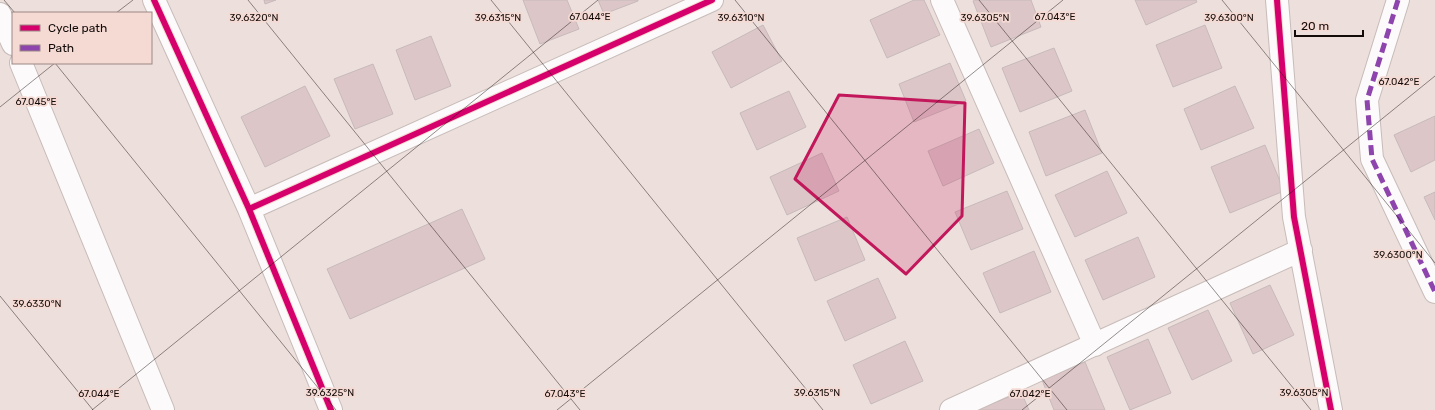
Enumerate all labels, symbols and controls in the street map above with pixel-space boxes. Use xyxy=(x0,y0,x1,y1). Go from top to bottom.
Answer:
text: 67.044°E xyxy=(569,11,611,23)
text: 67.043°E xyxy=(1034,11,1076,23)
legend xyxy=(12,12,152,64)
text: 39.6320°N xyxy=(230,12,278,24)
text: 39.6315°N xyxy=(475,12,521,24)
text: 39.6310°N xyxy=(717,12,765,24)
text: 39.6305°N xyxy=(961,12,1009,24)
text: 39.6300°N xyxy=(1204,12,1254,24)
scale bar xyxy=(1295,12,1363,38)
text: 20 m xyxy=(1301,19,1329,33)
text: Cycle path xyxy=(48,21,107,35)
text: Path xyxy=(48,41,74,55)
text: 67.042°E xyxy=(1379,76,1419,88)
text: 67.045°E xyxy=(16,96,57,108)
text: 39.6300°N xyxy=(1373,249,1423,261)
text: 39.6330°N xyxy=(13,298,62,310)
text: 39.6325°N xyxy=(306,387,354,399)
text: 39.6315°N xyxy=(794,387,840,399)
text: 39.6305°N xyxy=(1280,387,1328,399)
text: 67.044°E xyxy=(78,388,120,400)
text: 67.043°E xyxy=(544,388,586,400)
text: 67.042°E xyxy=(1010,388,1050,400)

